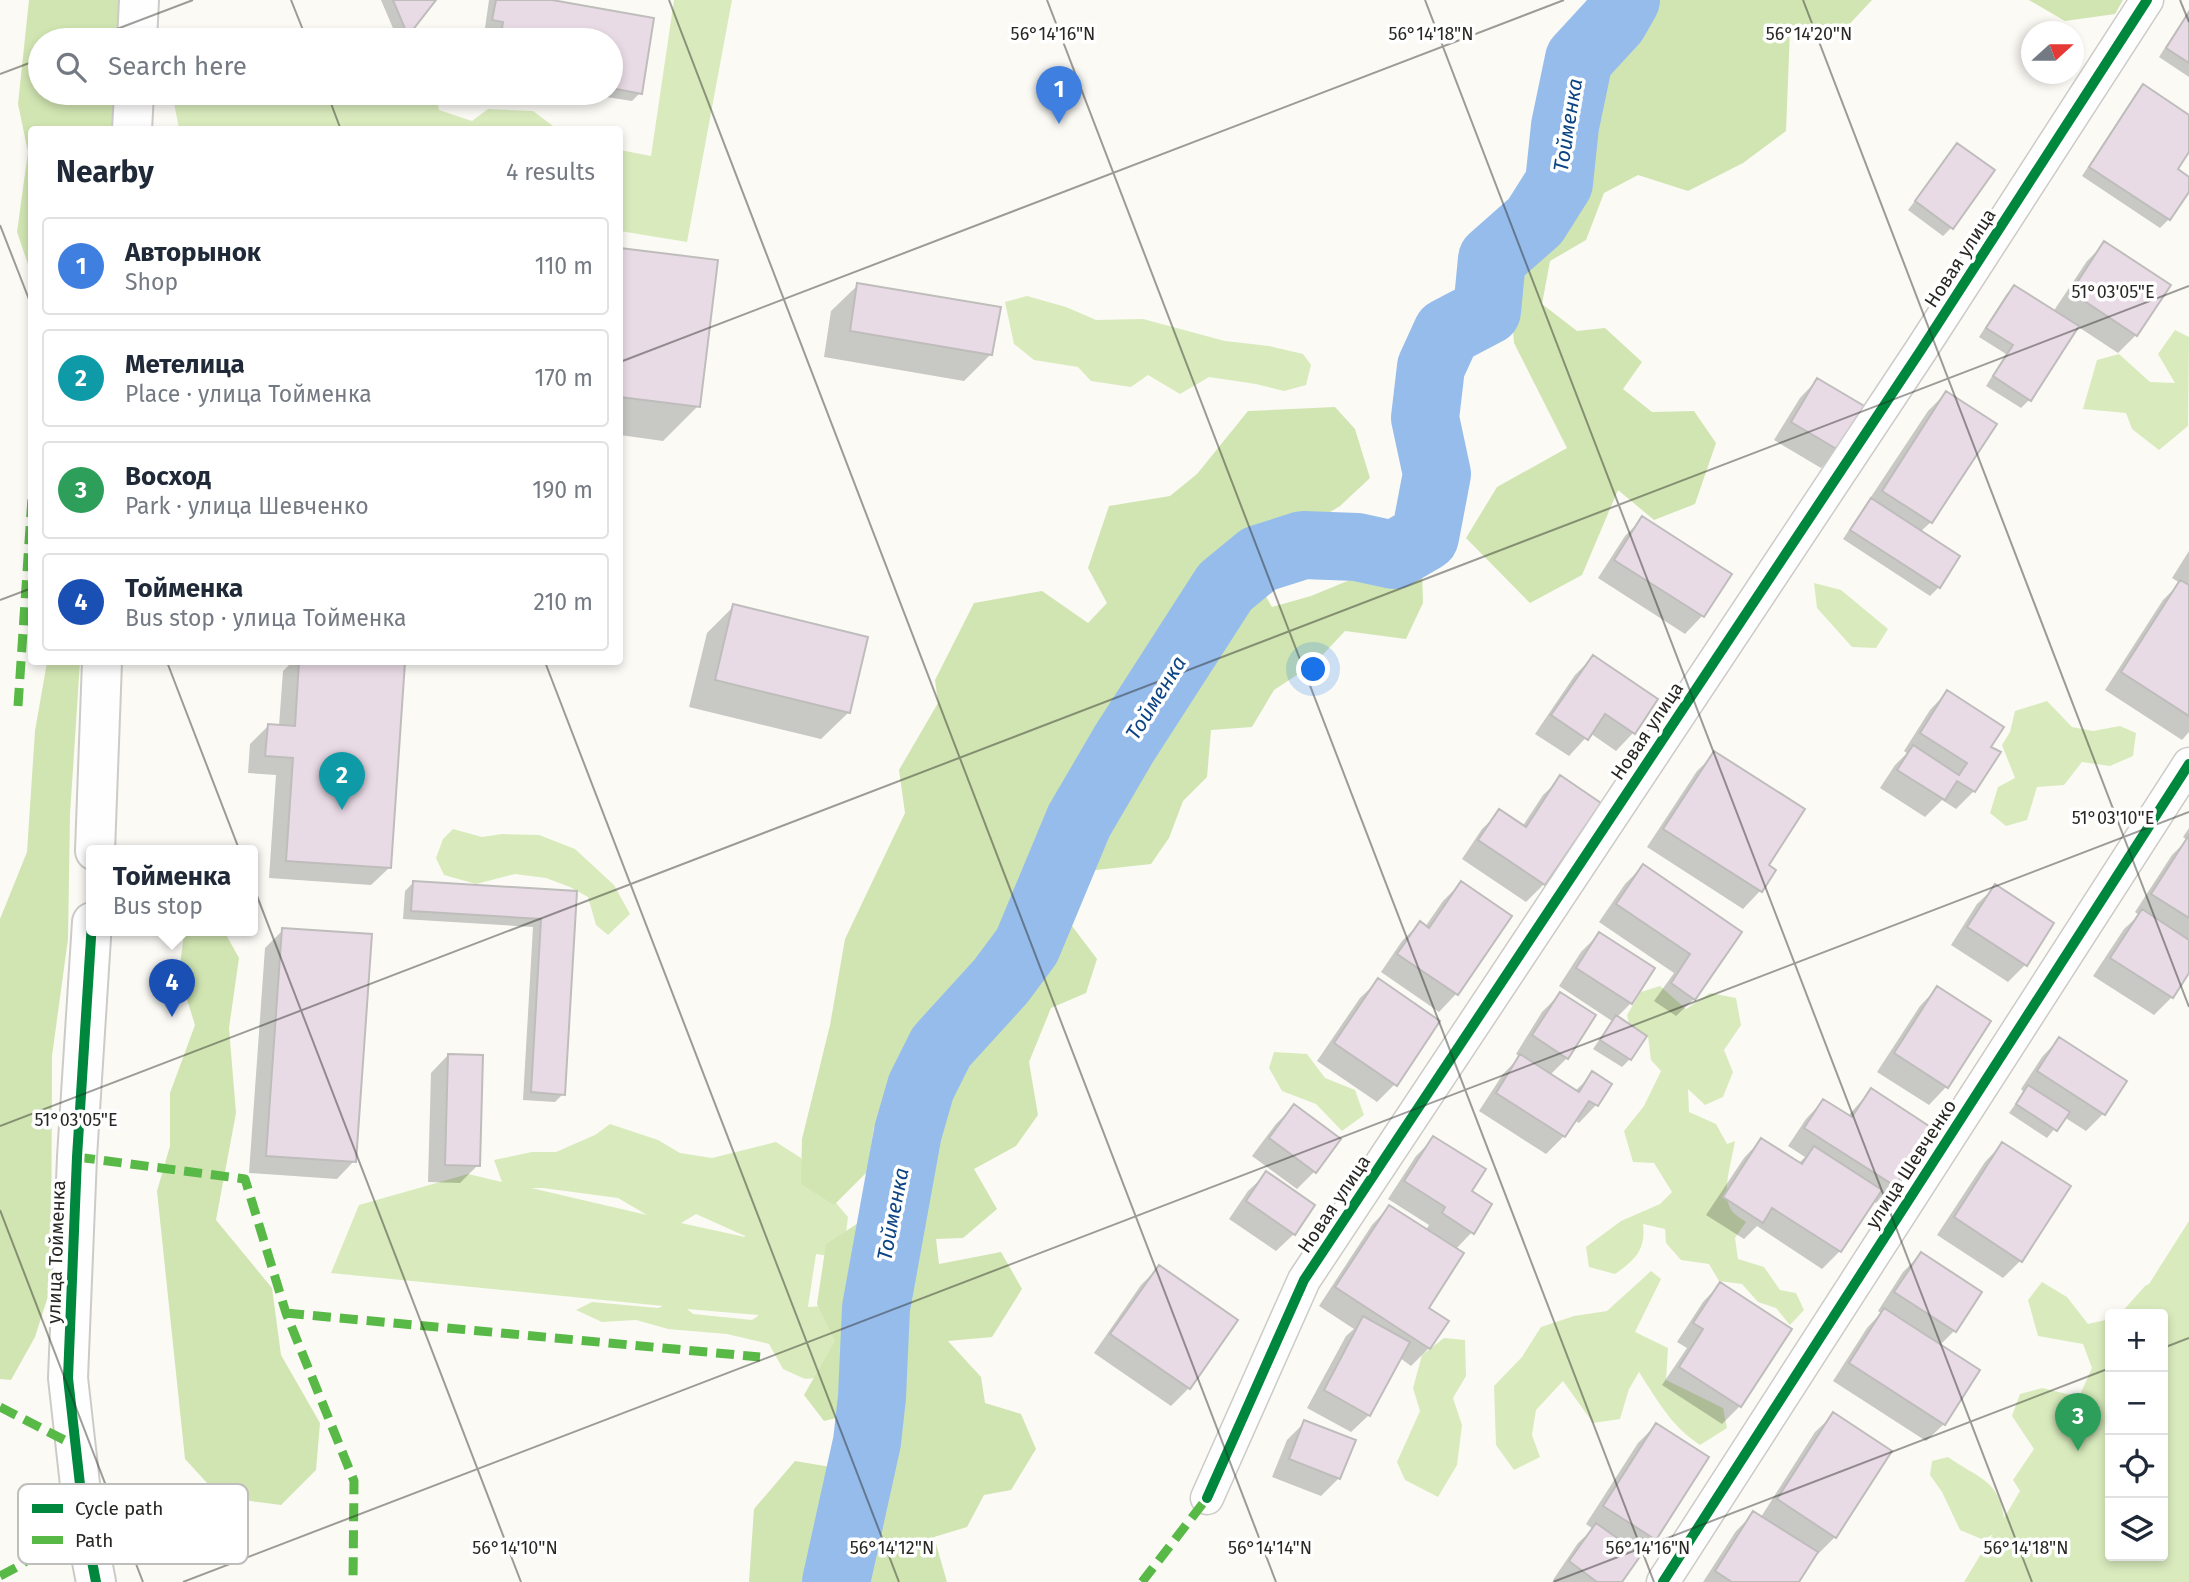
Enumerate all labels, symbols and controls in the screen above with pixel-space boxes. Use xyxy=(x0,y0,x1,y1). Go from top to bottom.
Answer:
north arrow xyxy=(2021,21,2084,84)
text: 56°14'16"N xyxy=(1011,23,1095,45)
text: 56°14'18"N xyxy=(1388,23,1474,45)
text: 56°14'20"N xyxy=(1766,23,1852,45)
search box xyxy=(28,28,623,105)
icon: search xyxy=(52,48,90,86)
text: Search here xyxy=(108,51,247,82)
pin: 1 xyxy=(1036,66,1082,124)
water label: Тойменка xyxy=(1548,77,1588,173)
text: Nearby xyxy=(56,154,154,190)
text: 4 results xyxy=(506,158,595,186)
street label: Новая улица xyxy=(1919,204,2001,312)
text: Авторынок xyxy=(125,237,261,268)
text: 1 xyxy=(76,252,86,280)
text: 110 m xyxy=(535,252,593,280)
text: Shop xyxy=(125,268,178,296)
text: 51°03'05"E xyxy=(2071,281,2155,303)
text: Метелица xyxy=(125,349,245,380)
text: 2 xyxy=(75,364,87,392)
text: 170 m xyxy=(534,364,593,392)
text: Place · улица Тойменка xyxy=(125,380,372,408)
text: Восход xyxy=(125,461,211,492)
text: 3 xyxy=(75,476,87,504)
text: 190 m xyxy=(532,476,593,504)
text: Park · улица Шевченко xyxy=(125,492,369,520)
text: Тойменка xyxy=(125,573,243,604)
text: 4 xyxy=(75,588,88,616)
text: 210 m xyxy=(534,588,593,616)
text: Bus stop · улица Тойменка xyxy=(125,604,406,632)
water label: Тойменка xyxy=(1120,651,1192,745)
your location xyxy=(1296,652,1330,686)
street label: Новая улица xyxy=(1606,678,1688,784)
pin: 2 xyxy=(319,752,365,810)
text: 51°03'10"E xyxy=(2072,807,2154,829)
popup xyxy=(86,845,258,936)
text: Тойменка xyxy=(113,861,231,892)
text: Bus stop xyxy=(113,892,203,920)
pin: 4 xyxy=(149,959,195,1017)
street label: улица Шевченко xyxy=(1861,1095,1961,1233)
text: 51°03'05"E xyxy=(34,1109,118,1131)
street label: Новая улица xyxy=(1293,1151,1375,1257)
water label: Тойменка xyxy=(871,1165,915,1263)
street label: улица Тойменка xyxy=(42,1180,70,1324)
map controls xyxy=(2105,1309,2168,1561)
button: + xyxy=(2105,1309,2168,1372)
button: − xyxy=(2105,1372,2168,1435)
pin: 3 xyxy=(2055,1393,2101,1451)
button: locate xyxy=(2105,1435,2168,1498)
legend xyxy=(18,1484,248,1564)
text: Cycle path xyxy=(75,1497,163,1520)
button: layers xyxy=(2105,1498,2168,1561)
text: Path xyxy=(75,1529,113,1552)
text: 56°14'10"N xyxy=(472,1537,558,1559)
text: 56°14'12"N xyxy=(850,1537,934,1559)
text: 56°14'14"N xyxy=(1228,1537,1312,1559)
text: 56°14'16"N xyxy=(1606,1537,1690,1559)
text: 56°14'18"N xyxy=(1983,1537,2069,1559)

